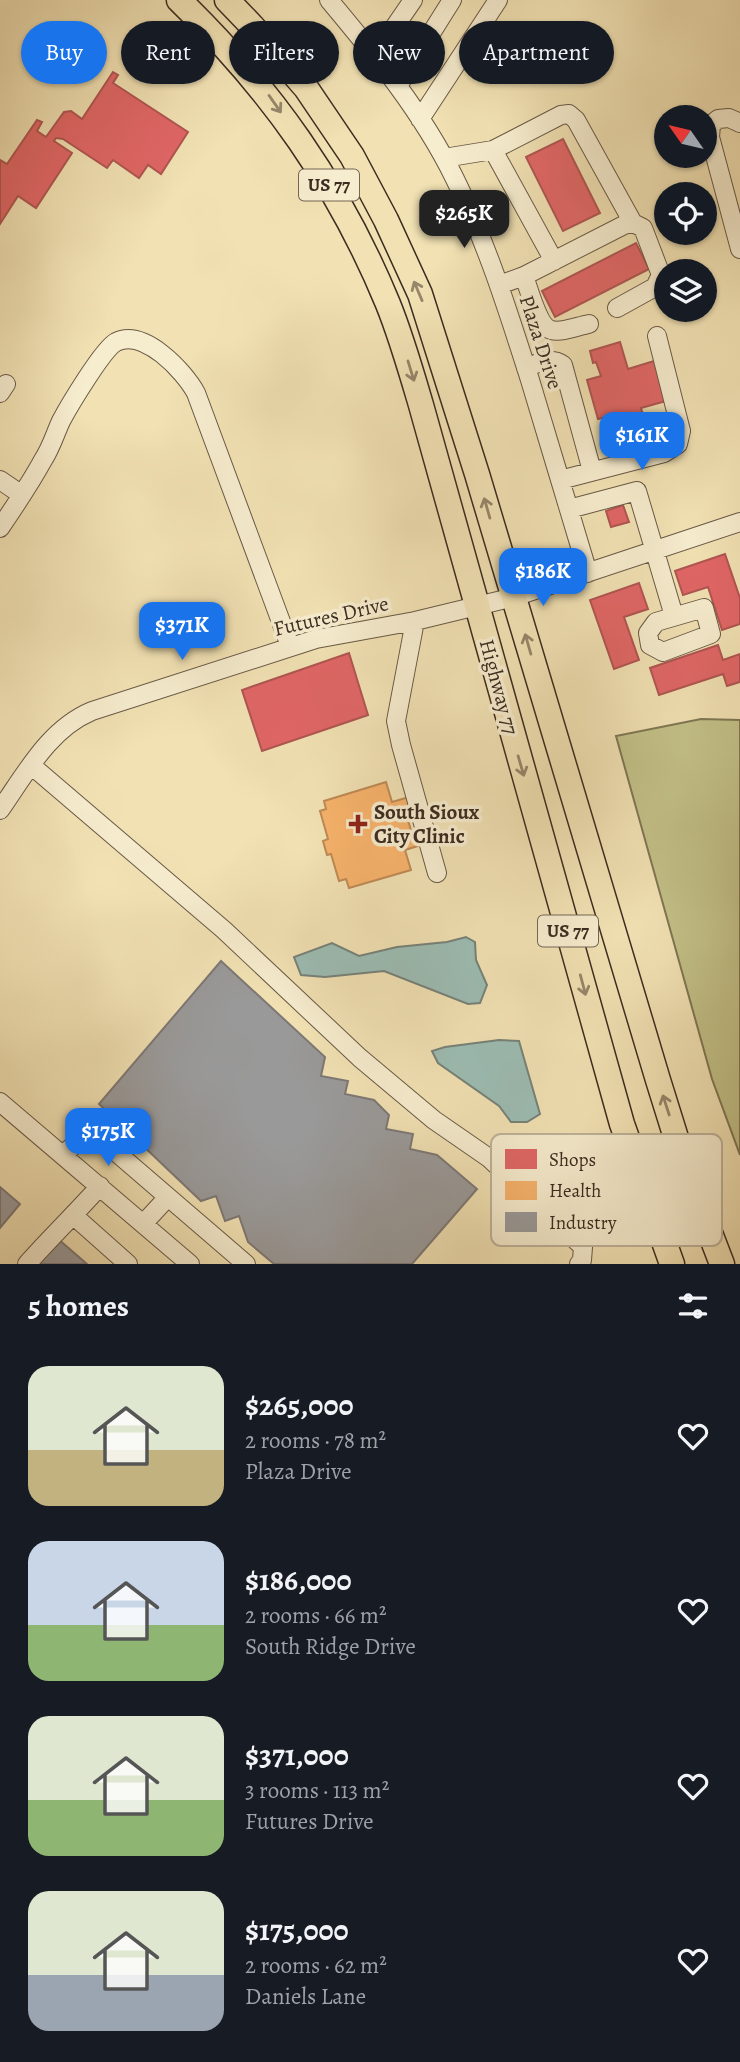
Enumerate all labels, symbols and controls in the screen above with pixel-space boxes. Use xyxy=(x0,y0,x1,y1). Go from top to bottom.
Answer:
chip: Buy xyxy=(21,21,107,84)
chip: Rent xyxy=(121,21,215,84)
chip: Filters xyxy=(229,21,339,84)
chip: New xyxy=(353,21,445,84)
chip: Apartment xyxy=(459,21,614,84)
one-way arrow xyxy=(268,94,282,113)
north arrow xyxy=(654,105,718,168)
map controls xyxy=(654,105,717,322)
road number: US 77 xyxy=(299,169,359,200)
button: locate xyxy=(654,182,717,245)
pin: $265K xyxy=(415,190,513,250)
text: $265K xyxy=(435,197,493,228)
button: layers xyxy=(654,259,717,322)
one-way arrow xyxy=(411,281,424,303)
street label: Plaza Drive xyxy=(513,291,569,393)
one-way arrow xyxy=(405,360,418,382)
pin: $161K xyxy=(593,412,691,472)
text: $161K xyxy=(615,419,669,450)
one-way arrow xyxy=(480,497,493,519)
pin: $186K xyxy=(494,548,592,608)
text: $186K xyxy=(515,555,571,586)
street label: Futures Drive xyxy=(271,589,391,643)
pin: $371K xyxy=(133,602,231,662)
text: $371K xyxy=(155,609,209,640)
one-way arrow xyxy=(521,634,534,656)
street label: Highway 77 xyxy=(473,636,525,738)
one-way arrow xyxy=(515,754,528,776)
place label: South Sioux City Clinic xyxy=(374,798,480,850)
marker: South Sioux City Clinic xyxy=(348,814,368,834)
road number: US 77 xyxy=(538,916,598,946)
one-way arrow xyxy=(577,973,590,995)
one-way arrow xyxy=(659,1094,672,1116)
pin: $175K xyxy=(59,1108,157,1168)
text: $175K xyxy=(81,1115,135,1146)
legend xyxy=(491,1134,722,1246)
text: Shops xyxy=(549,1147,596,1173)
text: Health xyxy=(549,1178,601,1204)
text: Industry xyxy=(549,1210,617,1236)
text: 5 homes xyxy=(28,1286,129,1326)
icon: filters xyxy=(674,1287,712,1325)
text: $265,000 xyxy=(245,1385,354,1425)
icon: home xyxy=(84,1394,168,1478)
icon: heart xyxy=(674,1417,712,1455)
text: 2 rooms · 78 m² xyxy=(245,1425,386,1456)
text: Plaza Drive xyxy=(245,1456,352,1487)
text: $186,000 xyxy=(245,1560,351,1600)
icon: home xyxy=(84,1569,168,1653)
icon: heart xyxy=(674,1592,712,1630)
text: 2 rooms · 66 m² xyxy=(245,1600,387,1631)
text: South Ridge Drive xyxy=(245,1631,416,1662)
text: $371,000 xyxy=(245,1735,349,1775)
icon: home xyxy=(84,1744,168,1828)
icon: heart xyxy=(674,1767,712,1805)
text: 3 rooms · 113 m² xyxy=(245,1775,389,1806)
text: Futures Drive xyxy=(245,1806,374,1837)
text: $175,000 xyxy=(245,1910,349,1950)
icon: home xyxy=(84,1919,168,2003)
icon: heart xyxy=(674,1942,712,1980)
text: 2 rooms · 62 m² xyxy=(245,1950,387,1981)
text: Daniels Lane xyxy=(245,1981,366,2012)

